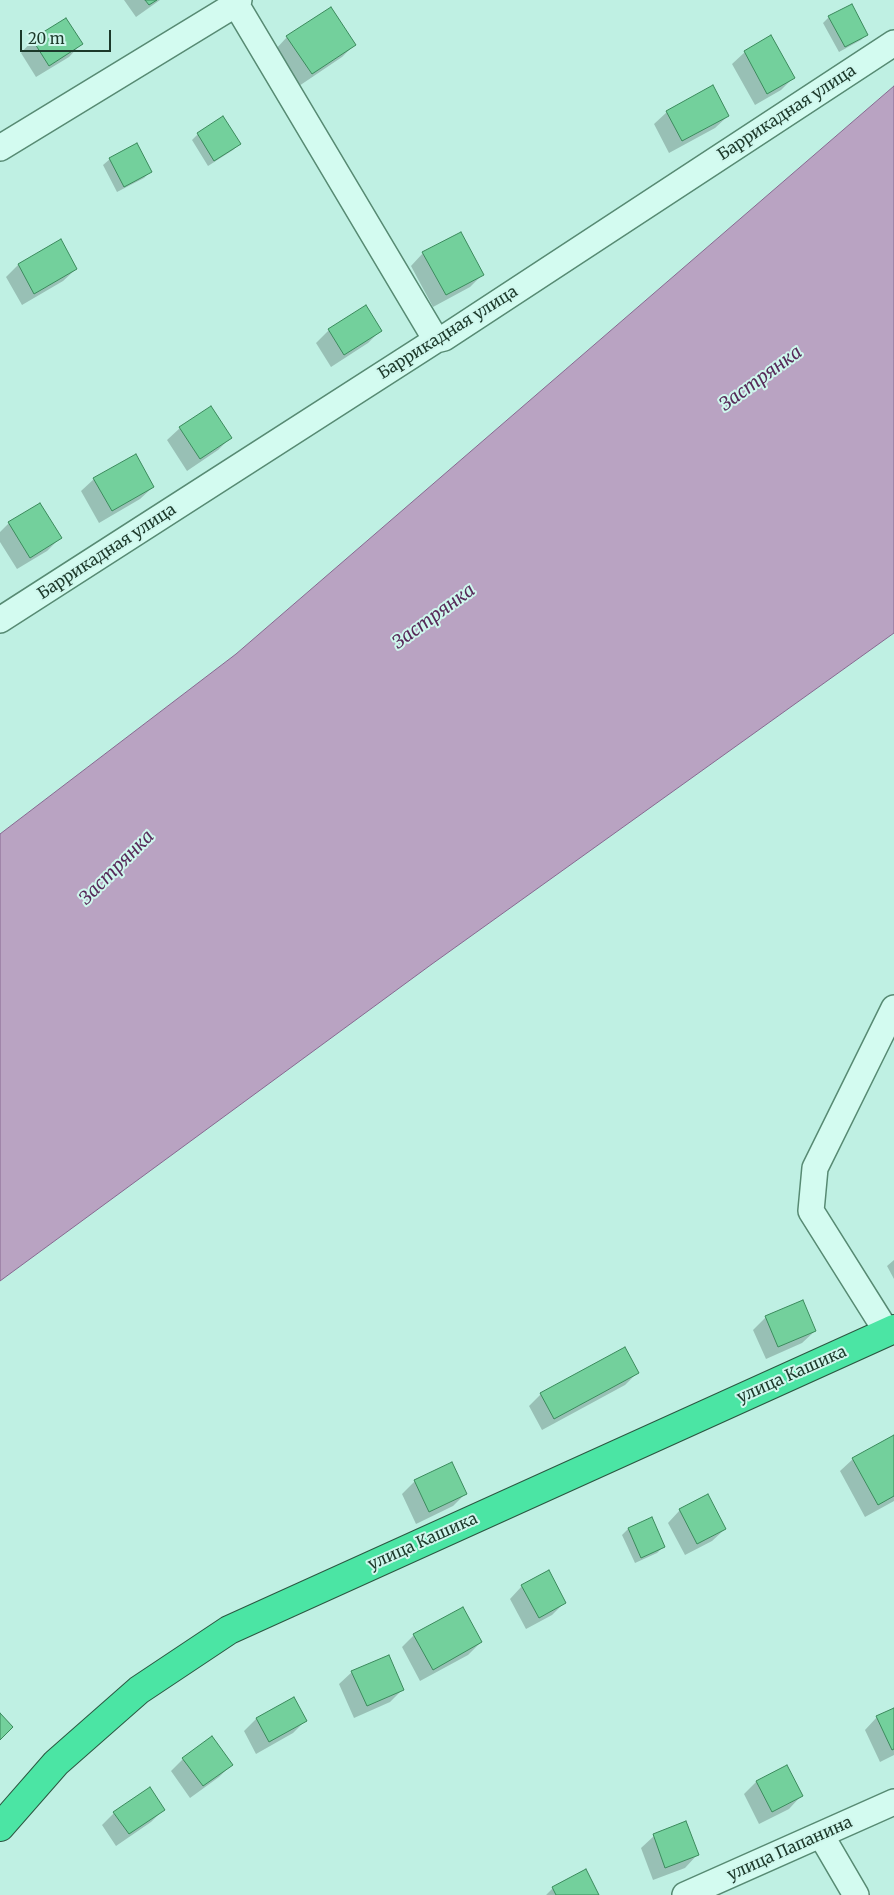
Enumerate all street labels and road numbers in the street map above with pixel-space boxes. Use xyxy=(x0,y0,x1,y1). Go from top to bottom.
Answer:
street label: Баррикадная улица xyxy=(714,61,860,165)
street label: Баррикадная улица xyxy=(375,282,521,384)
street label: Баррикадная улица xyxy=(34,500,180,604)
street label: улица Кашика xyxy=(734,1342,850,1408)
street label: улица Кашика xyxy=(365,1509,481,1575)
street label: улица Папанина xyxy=(725,1813,855,1885)

